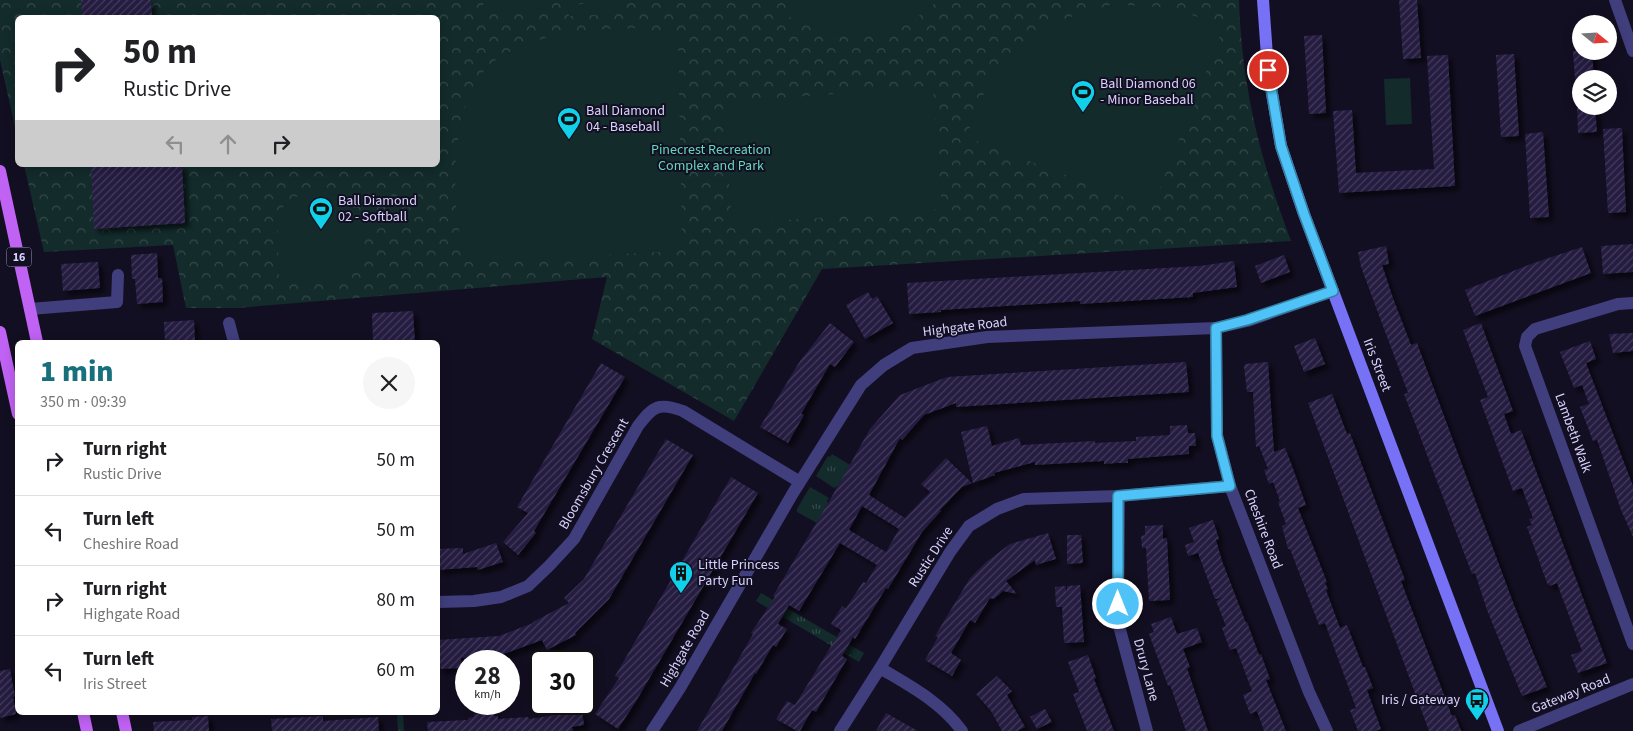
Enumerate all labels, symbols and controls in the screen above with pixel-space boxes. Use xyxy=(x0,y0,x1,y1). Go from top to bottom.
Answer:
north arrow xyxy=(1572,15,1618,60)
map controls xyxy=(1572,15,1617,115)
text: 50 m xyxy=(123,27,197,77)
icon: right xyxy=(40,35,105,100)
pin xyxy=(1247,49,1289,91)
icon: arrive xyxy=(1254,56,1282,84)
button: layers xyxy=(1572,70,1617,115)
text: Rustic Drive xyxy=(123,73,231,105)
place label: Ball Diamond 06 - Minor Baseball xyxy=(1100,74,1196,110)
sports icon: Ball Diamond 06 - Minor Baseball xyxy=(1070,79,1096,113)
place label: Ball Diamond 04 - Baseball xyxy=(586,101,665,137)
sports icon: Ball Diamond 04 - Baseball xyxy=(556,106,582,140)
icon: left xyxy=(161,130,189,158)
icon: ahead xyxy=(214,130,242,158)
icon: right xyxy=(267,130,295,158)
park label: Pinecrest Recreation Complex and Park xyxy=(651,140,771,176)
place label: Ball Diamond 02 - Softball xyxy=(338,191,417,227)
sports icon: Ball Diamond 02 - Softball xyxy=(308,196,334,230)
road number: 16 xyxy=(6,248,32,266)
street label: Highgate Road xyxy=(921,312,1009,342)
street label: Iris Street xyxy=(1358,335,1396,395)
text: 1 min xyxy=(40,350,114,393)
button: close xyxy=(363,357,415,409)
street label: Lambeth Walk xyxy=(1549,390,1597,476)
text: 350 m · 09:39 xyxy=(40,391,127,413)
street label: Bloomsbury Crescent xyxy=(554,415,634,533)
text: Turn right xyxy=(83,436,167,463)
icon: right xyxy=(40,447,68,475)
text: 50 m xyxy=(377,447,415,474)
text: Rustic Drive xyxy=(83,463,162,485)
street label: Cheshire Road xyxy=(1239,486,1287,572)
text: Turn left xyxy=(83,506,154,533)
icon: left xyxy=(40,517,68,545)
text: 50 m xyxy=(377,517,415,544)
street label: Rustic Drive xyxy=(904,523,958,591)
text: Cheshire Road xyxy=(83,533,179,555)
place label: Little Princess Party Fun xyxy=(698,555,780,591)
building icon: Little Princess Party Fun xyxy=(668,560,694,594)
text: Turn right xyxy=(83,576,167,603)
position arrow xyxy=(1091,577,1143,629)
icon: right xyxy=(40,587,68,615)
text: 80 m xyxy=(377,587,415,614)
text: Highgate Road xyxy=(83,603,180,625)
street label: Highgate Road xyxy=(655,607,715,691)
street label: Drury Lane xyxy=(1128,636,1164,704)
text: Turn left xyxy=(83,646,154,673)
speed limit sign: 30 xyxy=(530,650,595,715)
icon: left xyxy=(40,657,68,685)
text: 60 m xyxy=(377,657,415,684)
text: 28 xyxy=(474,658,501,694)
street label: Gateway Road xyxy=(1529,669,1613,719)
text: Iris Street xyxy=(83,673,147,695)
text: km/h xyxy=(474,686,501,703)
bus stop icon: Iris / Gateway xyxy=(1464,687,1490,721)
place label: Iris / Gateway xyxy=(1381,690,1460,710)

